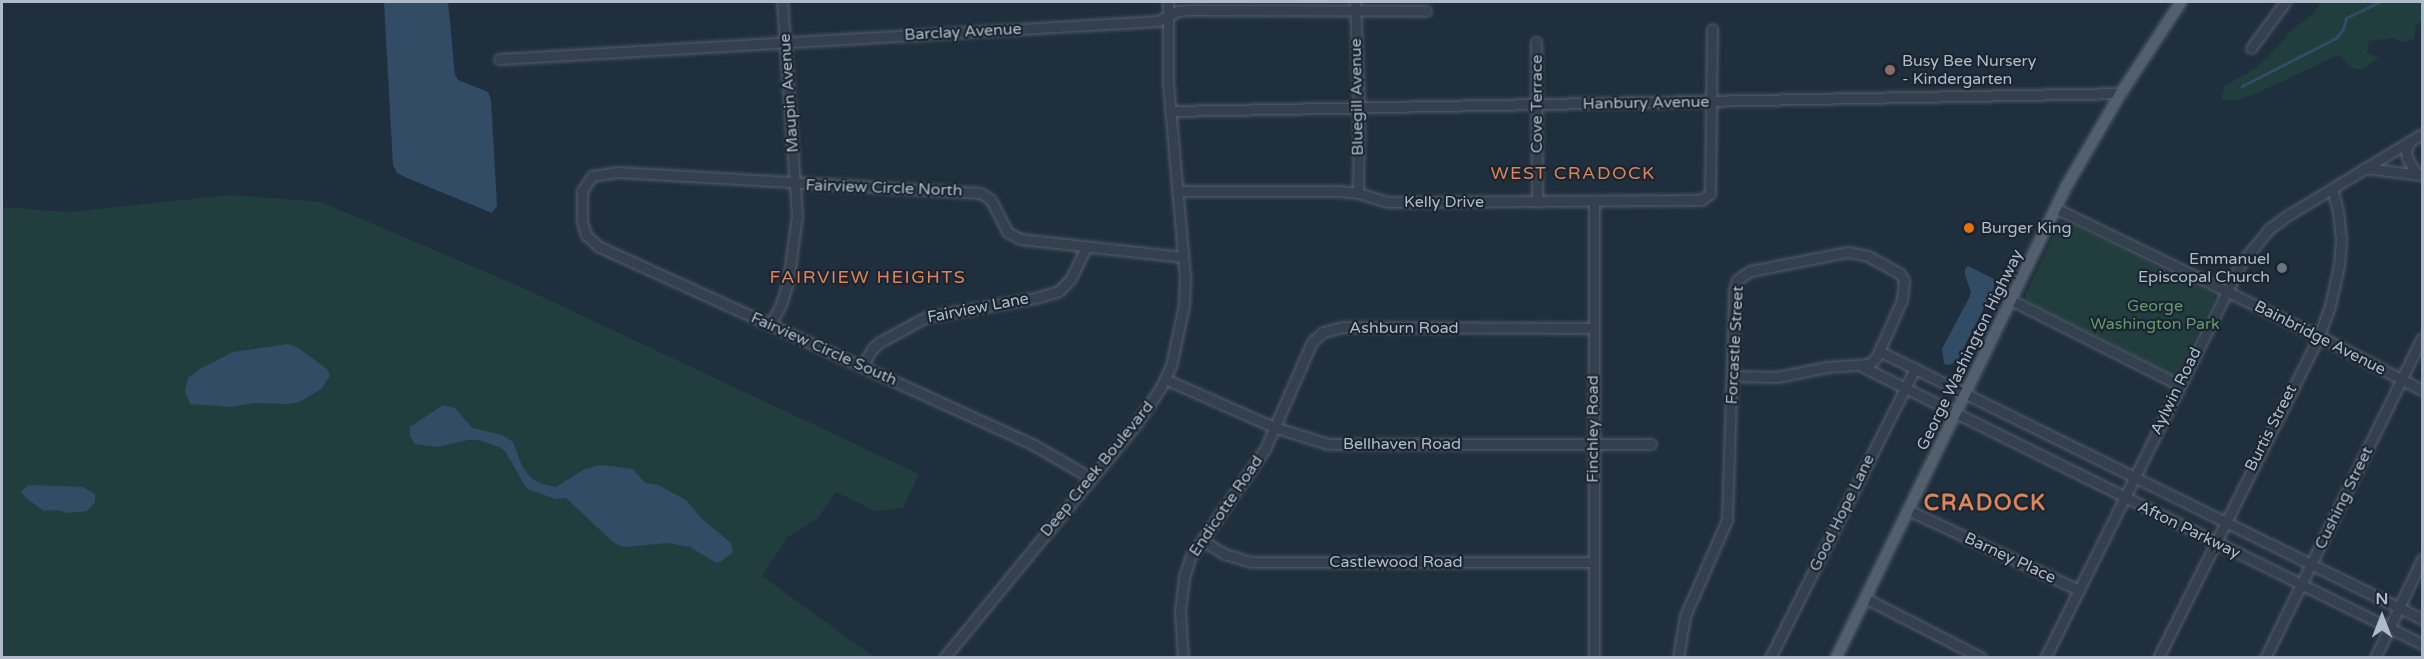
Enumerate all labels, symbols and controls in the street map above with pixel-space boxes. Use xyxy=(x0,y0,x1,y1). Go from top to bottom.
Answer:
street label: Barclay Avenue xyxy=(904,19,1022,45)
street label: Maupin Avenue xyxy=(775,33,803,153)
street label: Bluegill Avenue xyxy=(1346,38,1368,156)
place label: Busy Bee Nursery - Kindergarten xyxy=(1902,51,2036,89)
street label: Cove Terrace xyxy=(1527,55,1547,153)
marker: Busy Bee Nursery - Kindergarten xyxy=(1883,63,1897,77)
street label: Hanbury Avenue xyxy=(1582,92,1710,114)
district label: WEST CRADOCK xyxy=(1490,162,1656,184)
street label: Fairview Circle North xyxy=(805,176,963,200)
street label: Kelly Drive xyxy=(1404,192,1484,212)
place label: Burger King xyxy=(1981,218,2072,238)
marker: Burger King xyxy=(1962,221,1976,235)
street label: George Washington Highway xyxy=(1913,246,2027,454)
place label: Emmanuel Episcopal Church xyxy=(2138,249,2270,287)
marker: Emmanuel Episcopal Church xyxy=(2275,261,2289,275)
district label: FAIRVIEW HEIGHTS xyxy=(770,266,966,288)
street label: Forcastle Street xyxy=(1722,285,1748,405)
street label: Fairview Lane xyxy=(926,289,1030,327)
park label: George Washington Park xyxy=(2090,296,2220,334)
street label: Bainbridge Avenue xyxy=(2251,297,2389,379)
street label: Fairview Circle South xyxy=(748,308,900,390)
street label: Ashburn Road xyxy=(1349,318,1459,338)
street label: Aylwin Road xyxy=(2147,344,2205,438)
street label: Finchley Road xyxy=(1583,375,1603,483)
street label: Burtis Street xyxy=(2241,382,2301,474)
street label: Deep Creek Boulevard xyxy=(1036,397,1158,541)
street label: Bellhaven Road xyxy=(1343,434,1461,454)
street label: Cushing Street xyxy=(2311,444,2377,552)
street label: Good Hope Lane xyxy=(1805,451,1879,575)
street label: Endicotte Road xyxy=(1185,452,1267,560)
district label: CRADOCK xyxy=(1924,491,2046,517)
street label: Afton Parkway xyxy=(2135,497,2243,563)
street label: Barney Place xyxy=(1961,528,2059,588)
street label: Castlewood Road xyxy=(1329,552,1463,572)
north arrow xyxy=(2352,587,2412,647)
text: N xyxy=(2376,589,2388,609)

